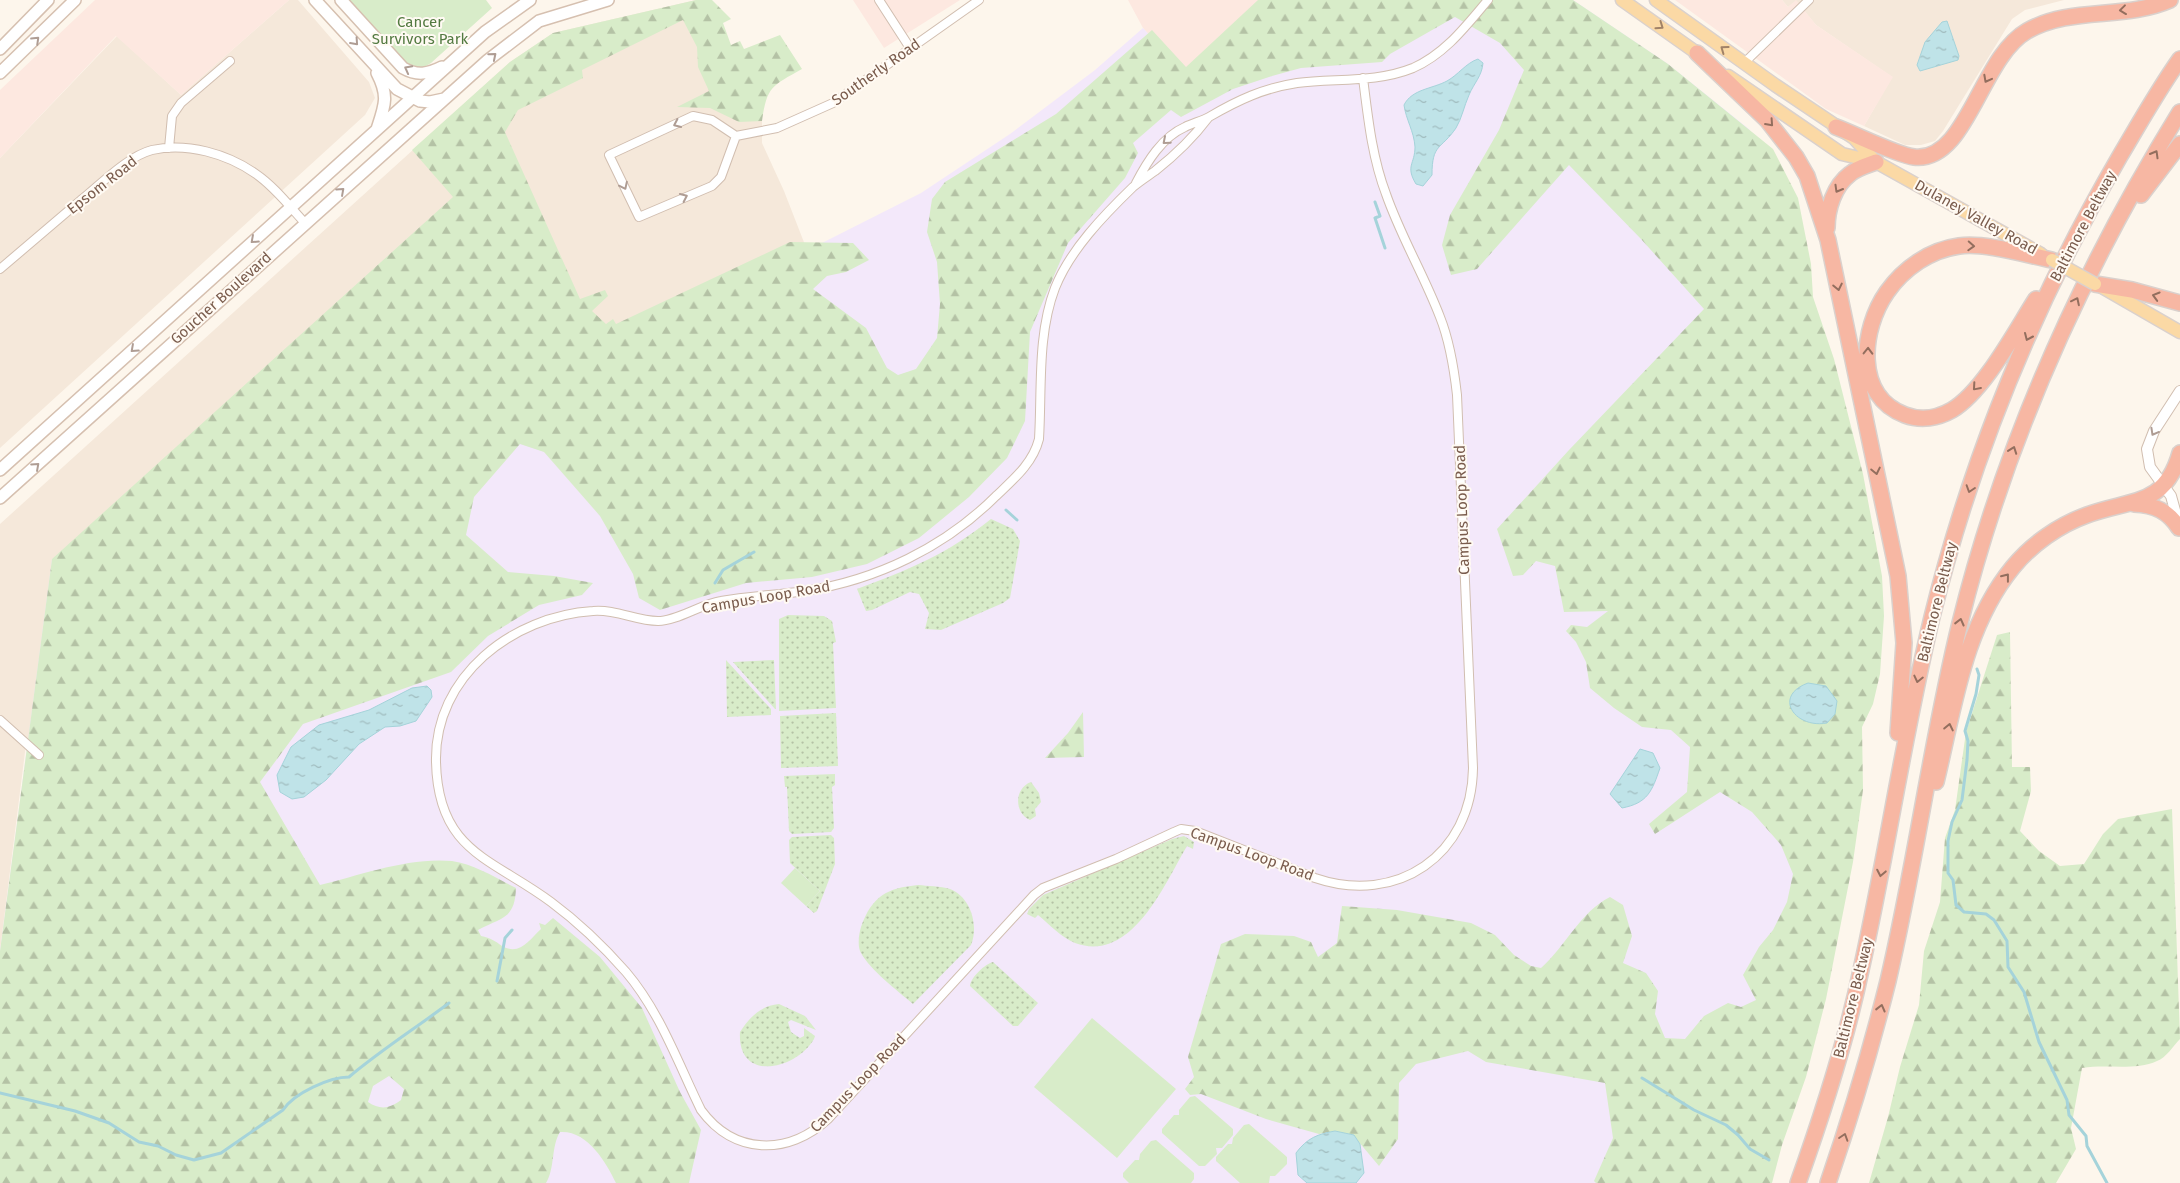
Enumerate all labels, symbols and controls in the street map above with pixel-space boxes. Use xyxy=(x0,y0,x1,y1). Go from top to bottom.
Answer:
one-way arrow xyxy=(2119,4,2127,15)
park label: Cancer Survivors Park xyxy=(372,13,469,48)
one-way arrow xyxy=(1654,20,1664,29)
street label: Southerly Road xyxy=(828,35,924,109)
one-way arrow xyxy=(349,36,358,45)
one-way arrow xyxy=(30,37,39,46)
one-way arrow xyxy=(1721,46,1730,55)
one-way arrow xyxy=(487,53,496,62)
one-way arrow xyxy=(404,65,413,75)
one-way arrow xyxy=(1983,73,1993,82)
one-way arrow xyxy=(673,117,682,128)
one-way arrow xyxy=(1764,118,1773,127)
one-way arrow xyxy=(1163,135,1172,144)
one-way arrow xyxy=(2148,150,2158,159)
street label: Epsom Road xyxy=(63,152,141,218)
street label: Baltimore Beltway xyxy=(2046,167,2120,285)
street label: Dulaney Valley Road xyxy=(1911,176,2041,258)
one-way arrow xyxy=(618,181,628,190)
one-way arrow xyxy=(1834,184,1844,193)
one-way arrow xyxy=(336,187,345,196)
one-way arrow xyxy=(679,193,688,203)
one-way arrow xyxy=(251,234,260,243)
one-way arrow xyxy=(1967,240,1975,251)
street label: Goucher Boulevard xyxy=(167,248,275,348)
one-way arrow xyxy=(1832,283,1842,292)
one-way arrow xyxy=(2152,292,2160,302)
one-way arrow xyxy=(2070,297,2080,306)
one-way arrow xyxy=(2023,332,2034,341)
one-way arrow xyxy=(130,343,139,352)
one-way arrow xyxy=(1862,347,1873,355)
one-way arrow xyxy=(1972,382,1981,391)
one-way arrow xyxy=(2150,427,2160,436)
street label: Campus Loop Road xyxy=(1451,445,1473,575)
one-way arrow xyxy=(2007,447,2017,455)
one-way arrow xyxy=(31,463,40,472)
one-way arrow xyxy=(1870,467,1881,476)
one-way arrow xyxy=(1966,484,1976,492)
street label: Baltimore Beltway xyxy=(1913,539,1961,664)
one-way arrow xyxy=(2000,574,2008,583)
street label: Campus Loop Road xyxy=(700,577,832,617)
one-way arrow xyxy=(1955,619,1965,627)
one-way arrow xyxy=(1913,675,1924,684)
one-way arrow xyxy=(1943,723,1954,732)
street label: Campus Loop Road xyxy=(1188,823,1316,885)
one-way arrow xyxy=(1876,869,1886,877)
street label: Baltimore Beltway xyxy=(1829,935,1877,1060)
one-way arrow xyxy=(1875,1003,1886,1012)
street label: Campus Loop Road xyxy=(806,1030,910,1136)
one-way arrow xyxy=(1838,1133,1848,1142)

